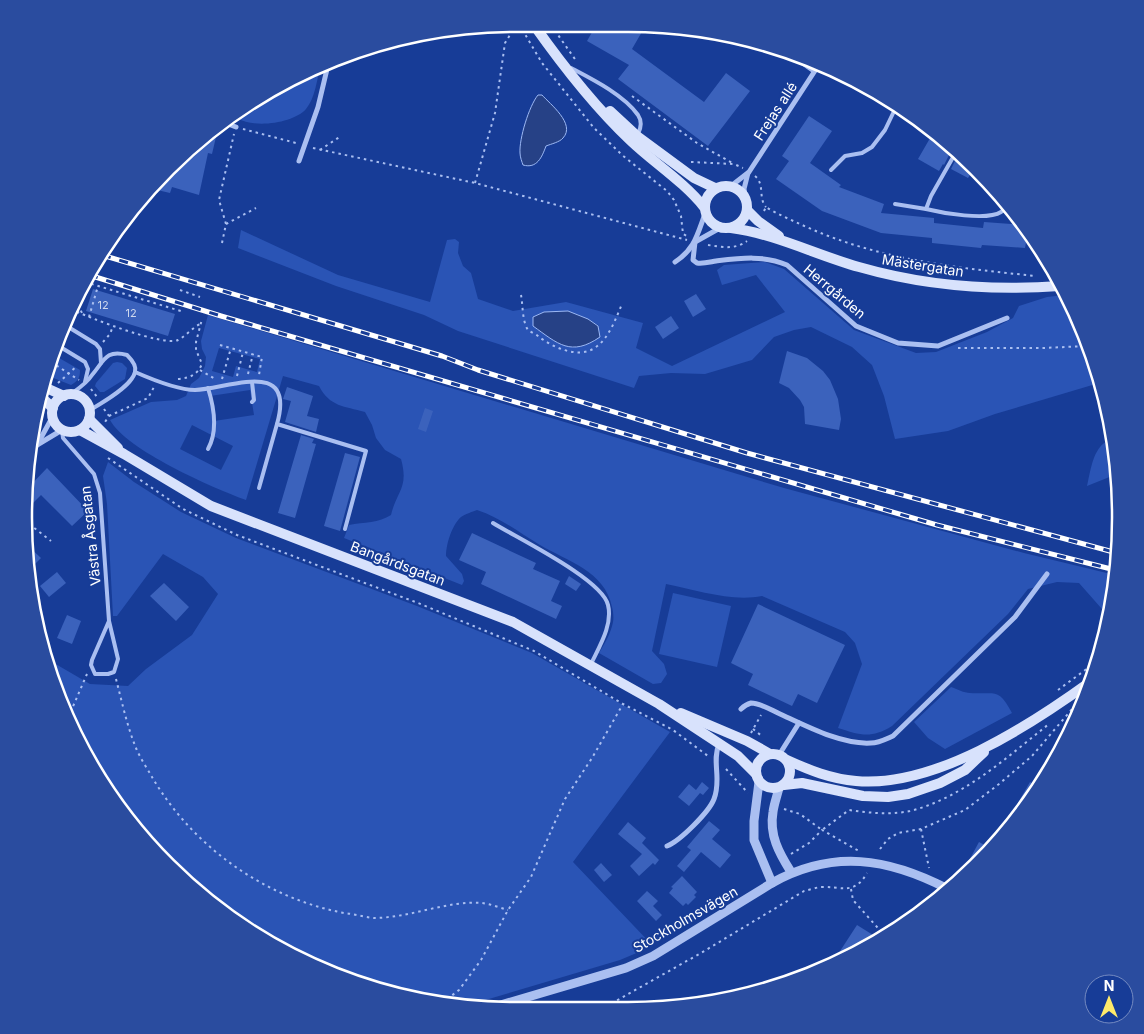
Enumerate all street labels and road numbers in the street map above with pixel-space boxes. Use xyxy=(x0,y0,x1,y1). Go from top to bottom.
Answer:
street label: Frejas allé xyxy=(750,79,800,143)
street label: Mästergatan xyxy=(881,250,965,280)
street label: Herrgården xyxy=(801,260,869,322)
street label: Västra Åsgatan xyxy=(75,485,104,587)
street label: Bangårdsgatan xyxy=(348,537,448,589)
street label: Stockholmsvägen xyxy=(630,882,740,956)

